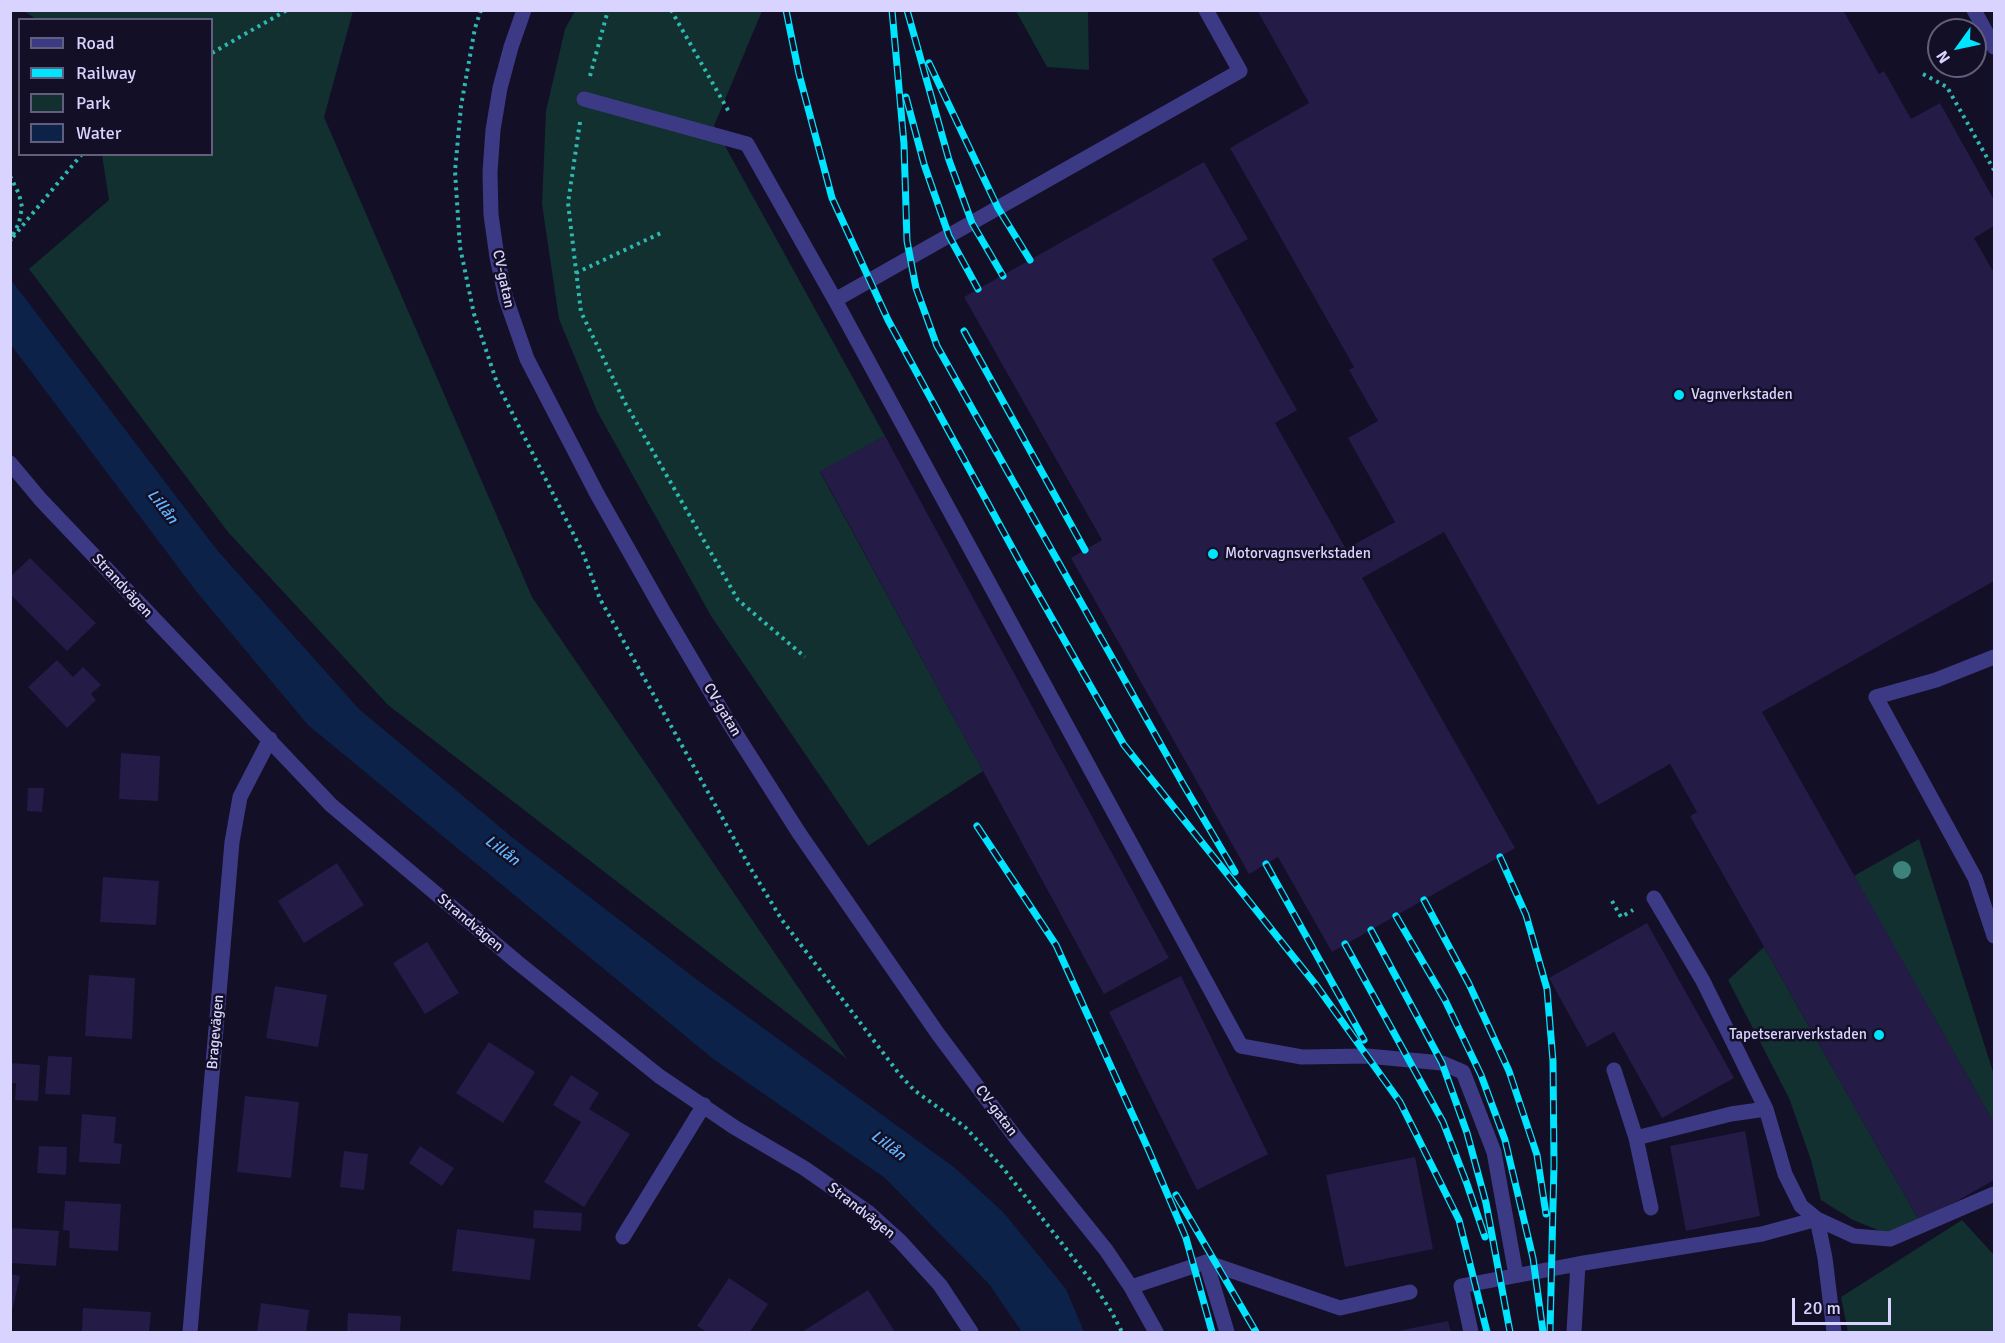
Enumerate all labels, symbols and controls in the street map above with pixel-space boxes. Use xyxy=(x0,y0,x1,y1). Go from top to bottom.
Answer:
legend xyxy=(18,18,213,156)
north arrow xyxy=(1927,18,1987,78)
text: Road xyxy=(76,32,115,54)
text: N xyxy=(1932,47,1955,67)
text: Railway xyxy=(76,62,136,84)
text: Park xyxy=(76,92,111,114)
text: Water xyxy=(76,122,121,144)
street label: CV-gatan xyxy=(488,248,518,310)
place label: Vagnverkstaden xyxy=(1691,386,1793,404)
marker: Vagnverkstaden xyxy=(1672,388,1686,402)
water label: Lillån xyxy=(143,486,181,528)
place label: Motorvagnsverkstaden xyxy=(1225,545,1371,563)
marker: Motorvagnsverkstaden xyxy=(1206,547,1220,561)
street label: Strandvägen xyxy=(88,550,156,622)
street label: CV-gatan xyxy=(699,680,745,740)
water label: Lillån xyxy=(481,832,523,870)
street label: Strandvägen xyxy=(433,890,507,956)
street label: Bragevägen xyxy=(204,994,228,1070)
place label: Tapetserarverkstaden xyxy=(1729,1026,1867,1044)
marker: Tapetserarverkstaden xyxy=(1872,1028,1886,1042)
street label: CV-gatan xyxy=(971,1082,1021,1140)
water label: Lillån xyxy=(867,1127,909,1165)
street label: Strandvägen xyxy=(824,1179,898,1243)
scale bar xyxy=(1795,1286,1894,1324)
text: 20 m xyxy=(1803,1297,1841,1319)

